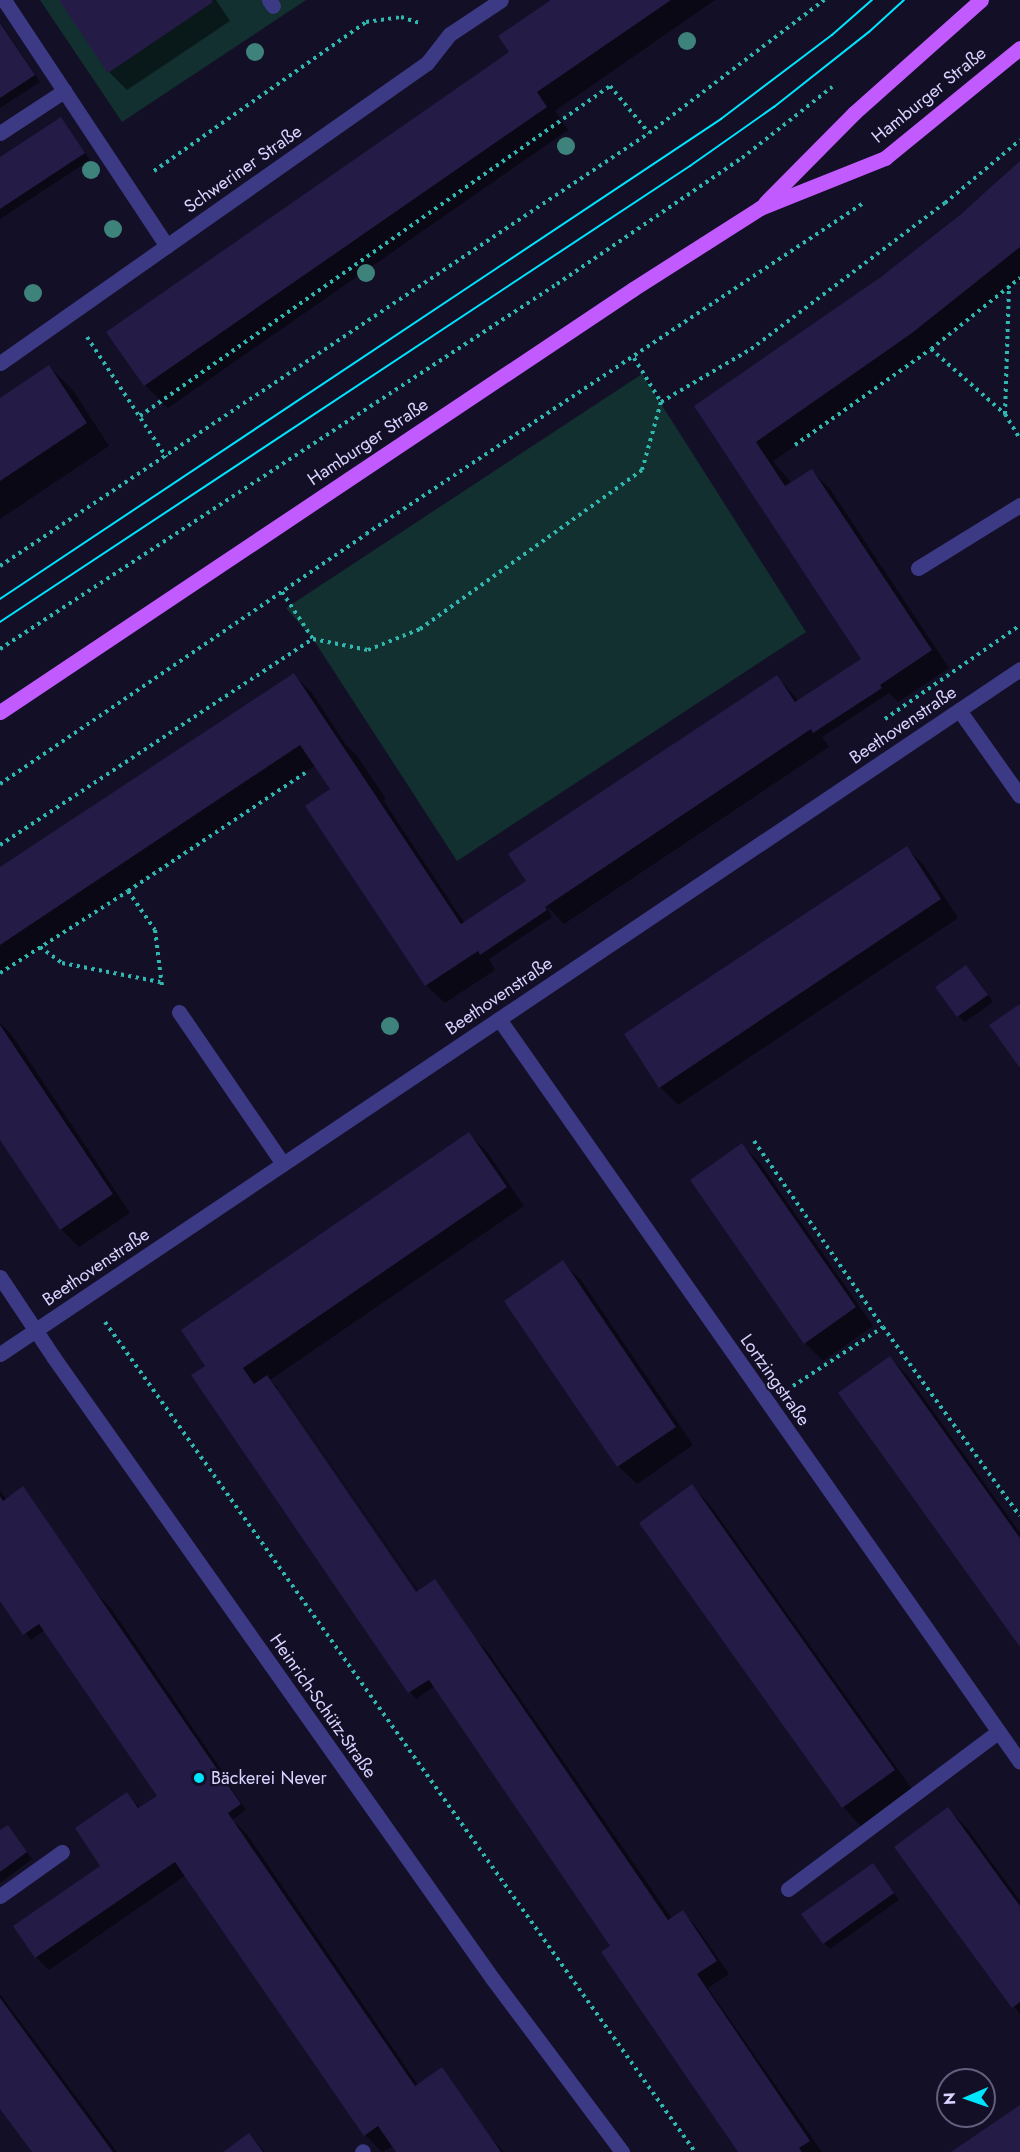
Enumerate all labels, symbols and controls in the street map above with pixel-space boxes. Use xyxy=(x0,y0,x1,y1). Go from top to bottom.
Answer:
street label: Hamburger Straße xyxy=(868,42,990,148)
street label: Schweriner Straße xyxy=(180,120,306,218)
street label: Hamburger Straße xyxy=(304,394,432,490)
street label: Beethovenstraße xyxy=(846,681,960,769)
street label: Beethovenstraße xyxy=(442,952,556,1040)
street label: Beethovenstraße xyxy=(39,1223,153,1311)
street label: Lortzingstraße xyxy=(735,1330,815,1430)
street label: Heinrich-Schütz-Straße xyxy=(265,1630,381,1782)
place label: Bäckerei Never xyxy=(211,1767,327,1789)
marker: Bäckerei Never xyxy=(192,1771,206,1785)
north arrow xyxy=(936,2068,996,2128)
text: N xyxy=(938,2092,961,2105)

